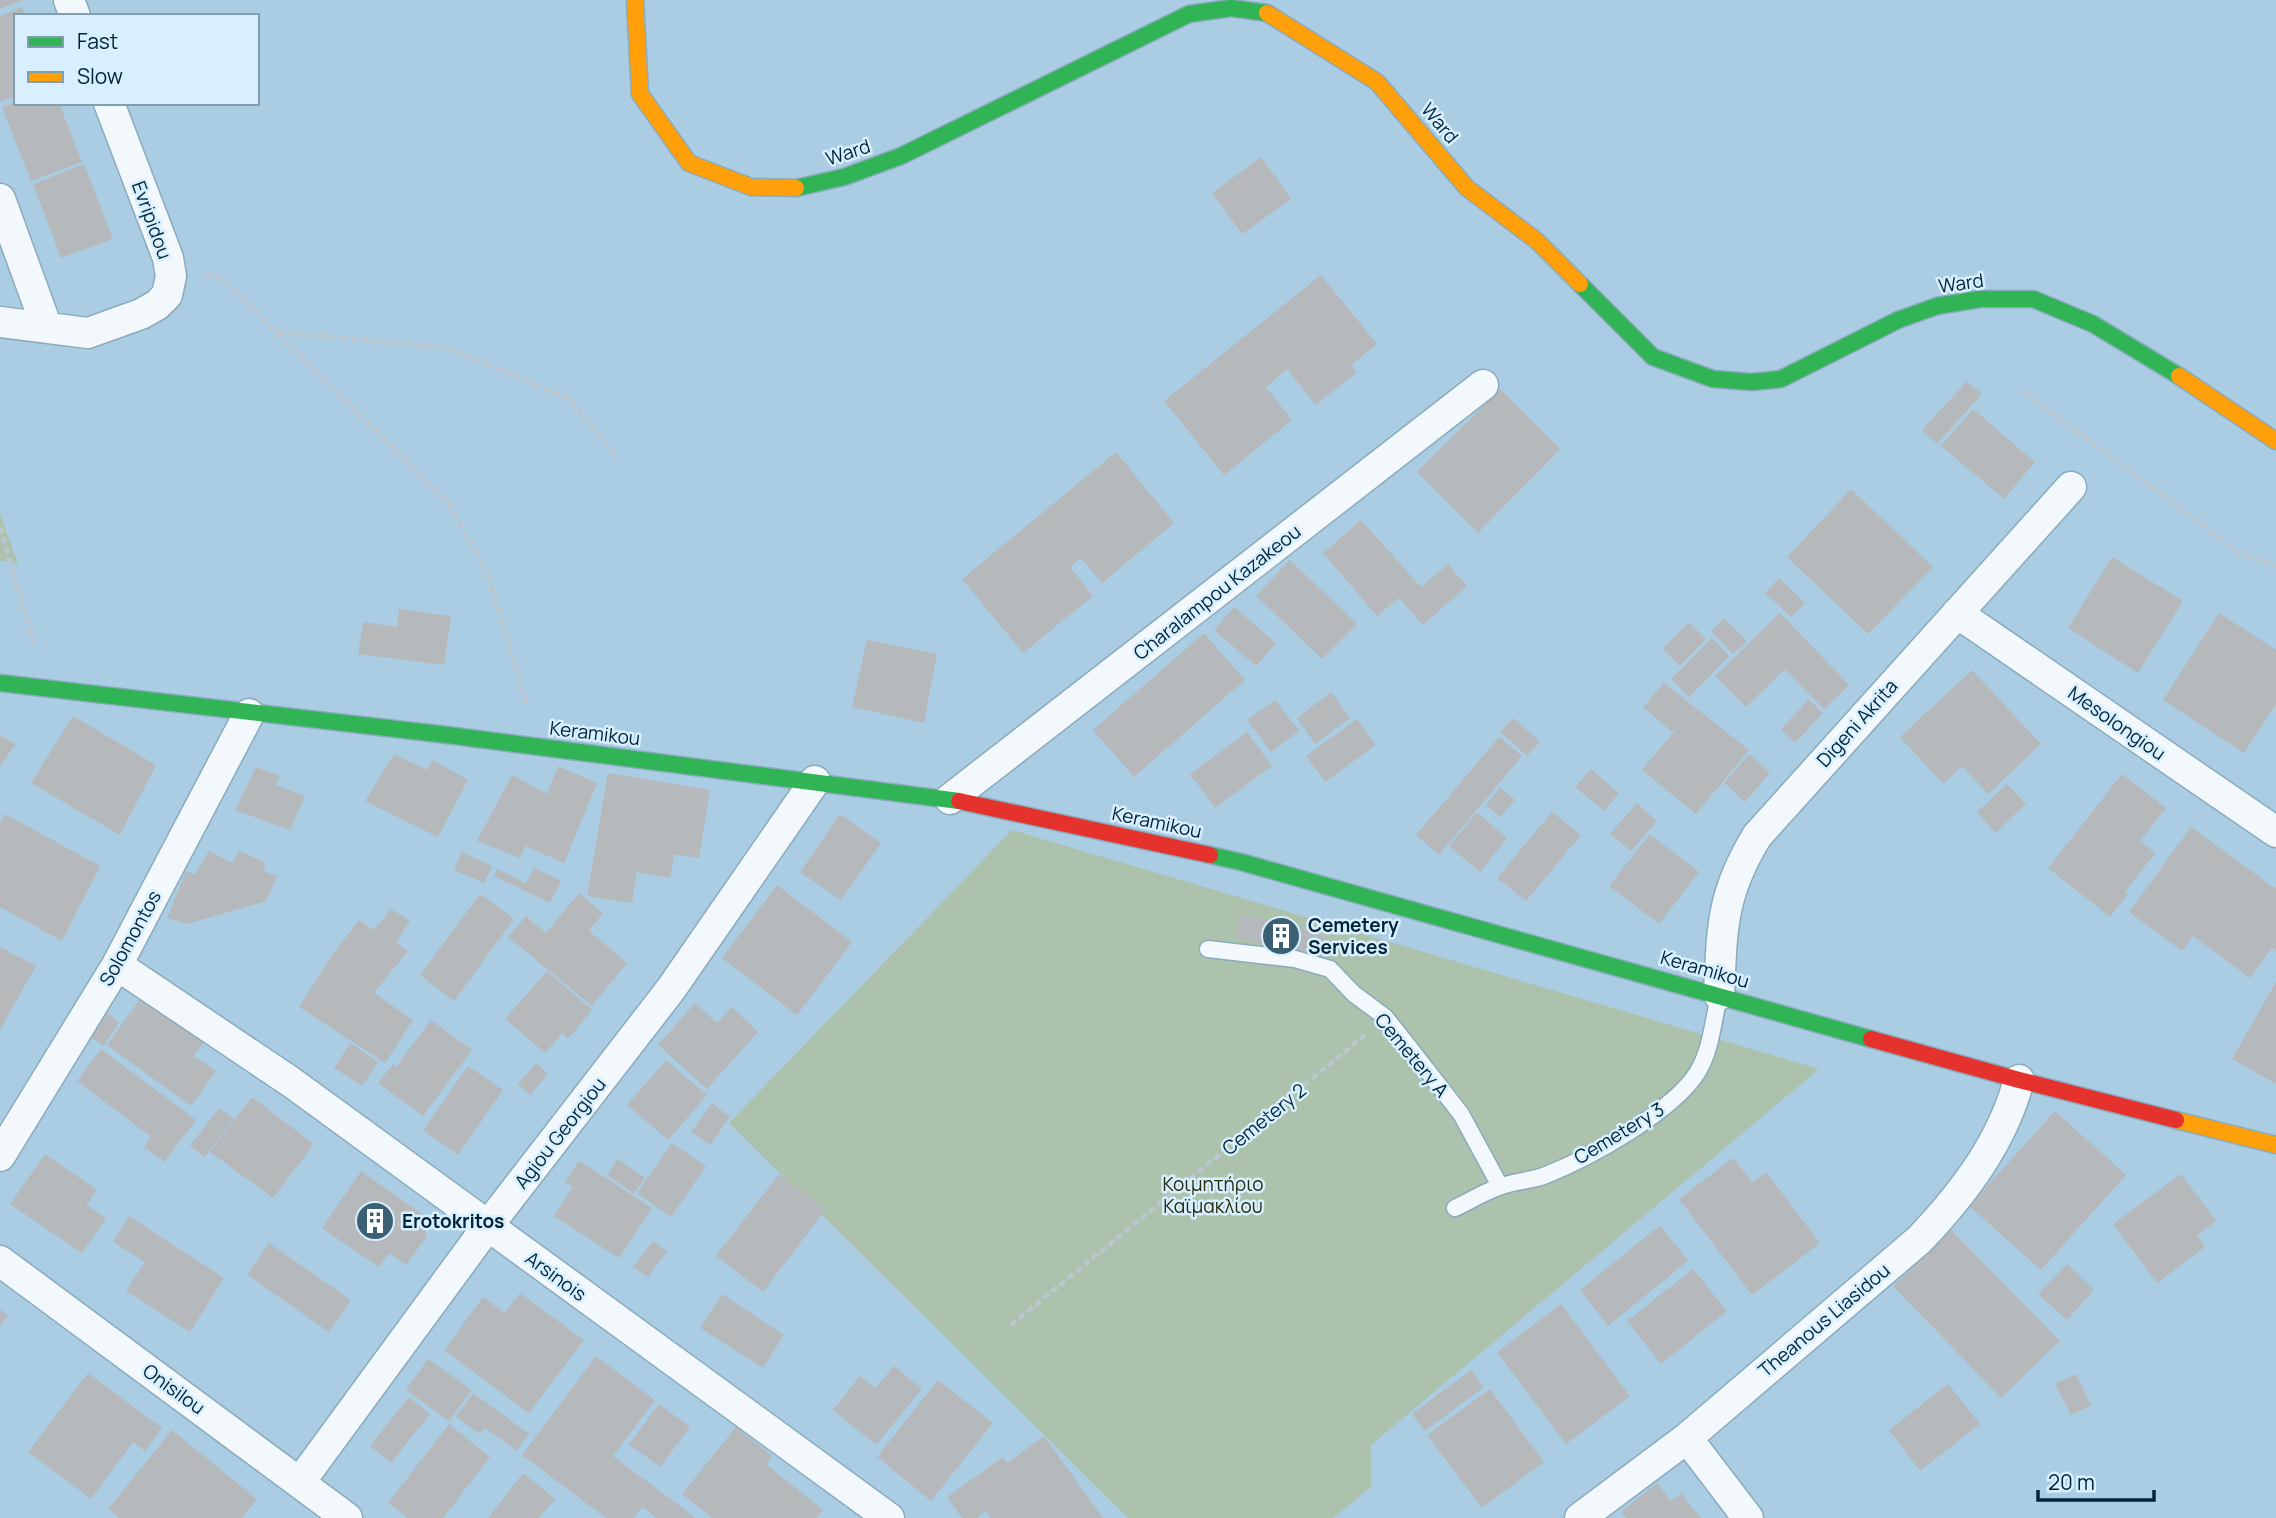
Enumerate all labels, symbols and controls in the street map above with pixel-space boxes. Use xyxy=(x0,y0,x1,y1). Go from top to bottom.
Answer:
legend xyxy=(14,14,259,105)
text: Fast xyxy=(77,27,118,55)
text: Slow xyxy=(77,62,123,90)
street label: Ward xyxy=(1415,97,1465,149)
street label: Ward xyxy=(822,133,874,171)
street label: Evripidou xyxy=(126,177,178,263)
street label: Ward xyxy=(1937,267,1985,299)
street label: Charalampou Kazakeou xyxy=(1128,518,1306,666)
street label: Digeni Akrita xyxy=(1811,674,1903,772)
street label: Mesolongiou xyxy=(2063,680,2171,766)
street label: Keramikou xyxy=(548,715,642,751)
street label: Keramikou xyxy=(1110,800,1204,844)
street label: Solomontos xyxy=(93,886,167,990)
place label: Cemetery Services xyxy=(1308,912,1399,960)
building icon: Cemetery Services xyxy=(1260,915,1302,957)
street label: Keramikou xyxy=(1658,944,1752,994)
street label: Cemetery A xyxy=(1369,1007,1455,1103)
street label: Agiou Georgiou xyxy=(508,1072,612,1194)
street label: Cemetery 2 xyxy=(1216,1077,1312,1161)
street label: Cemetery 3 xyxy=(1569,1096,1669,1170)
park label: Κοιμητήριο Καϊμακλίου xyxy=(1162,1171,1264,1219)
building icon: Erotokritos xyxy=(354,1200,396,1242)
place label: Erotokritos xyxy=(402,1208,504,1234)
street label: Arsinois xyxy=(520,1245,592,1307)
street label: Theanous Liasidou xyxy=(1753,1257,1895,1383)
street label: Onisilou xyxy=(138,1358,210,1420)
scale bar xyxy=(2038,1458,2154,1502)
text: 20 m xyxy=(2048,1468,2095,1496)

